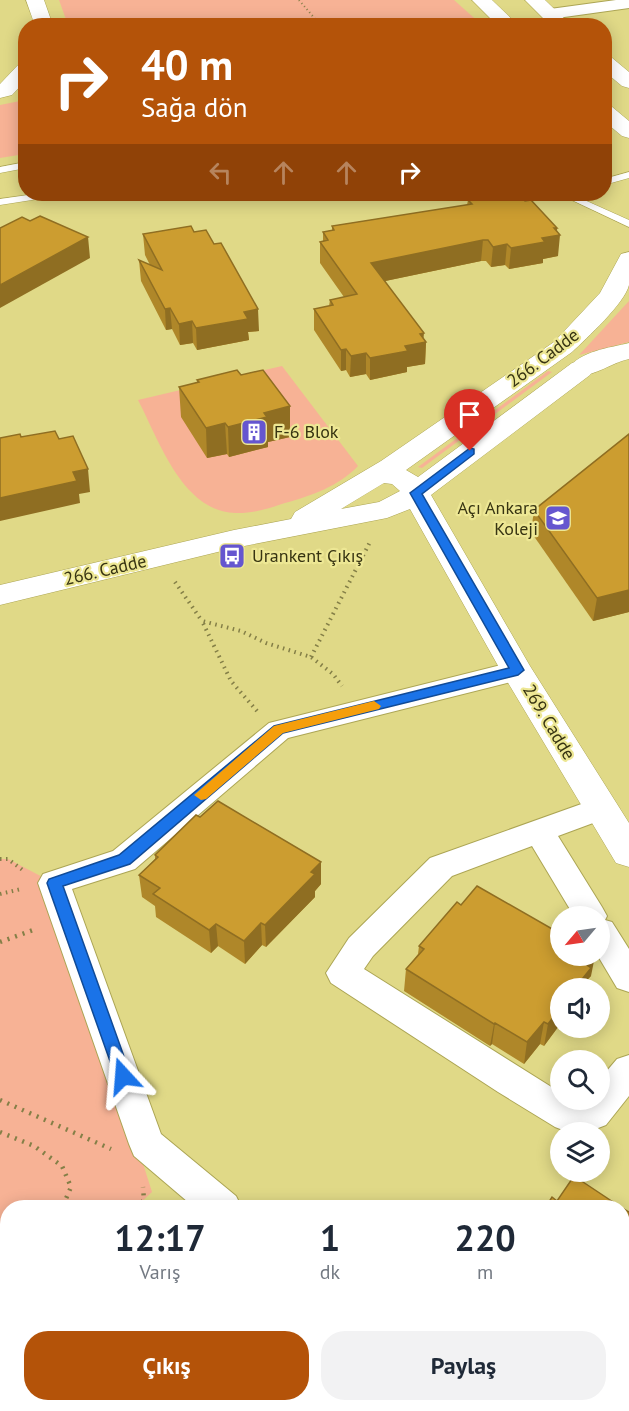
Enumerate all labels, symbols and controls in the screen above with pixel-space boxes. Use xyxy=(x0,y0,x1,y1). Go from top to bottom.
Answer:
text: 40 m xyxy=(141,37,233,92)
icon: right xyxy=(42,42,120,120)
text: Sağa dön xyxy=(141,90,248,124)
icon: left xyxy=(204,156,237,189)
icon: ahead xyxy=(267,156,300,189)
icon: ahead xyxy=(330,156,363,189)
icon: right xyxy=(393,156,426,189)
street label: 266. Cadde xyxy=(502,323,583,392)
pin xyxy=(444,389,495,451)
icon: arrive xyxy=(453,398,486,431)
building icon: F-6 Blok xyxy=(239,417,269,447)
place label: F-6 Blok xyxy=(274,420,339,443)
place label: Açı Ankara Koleji xyxy=(458,496,538,540)
school or university icon: Açı Ankara Koleji xyxy=(543,503,573,533)
bus stop icon: Urankent Çıkış xyxy=(217,541,247,571)
place label: Urankent Çıkış xyxy=(252,544,363,567)
street label: 266. Cadde xyxy=(61,549,148,590)
street label: 269. Cadde xyxy=(518,680,581,764)
north arrow xyxy=(550,906,610,966)
map controls xyxy=(550,906,610,1182)
button: sound xyxy=(550,978,610,1038)
position arrow xyxy=(91,1044,155,1108)
button: search xyxy=(550,1050,610,1110)
button: layers xyxy=(550,1122,610,1182)
text: 12:17 xyxy=(114,1214,206,1261)
text: 1 xyxy=(320,1214,340,1261)
text: 220 xyxy=(454,1214,516,1261)
text: Varış xyxy=(139,1259,180,1285)
text: dk xyxy=(320,1259,340,1285)
text: m xyxy=(477,1259,493,1285)
button: Çıkış xyxy=(24,1331,309,1400)
button: Paylaş xyxy=(321,1331,606,1400)

